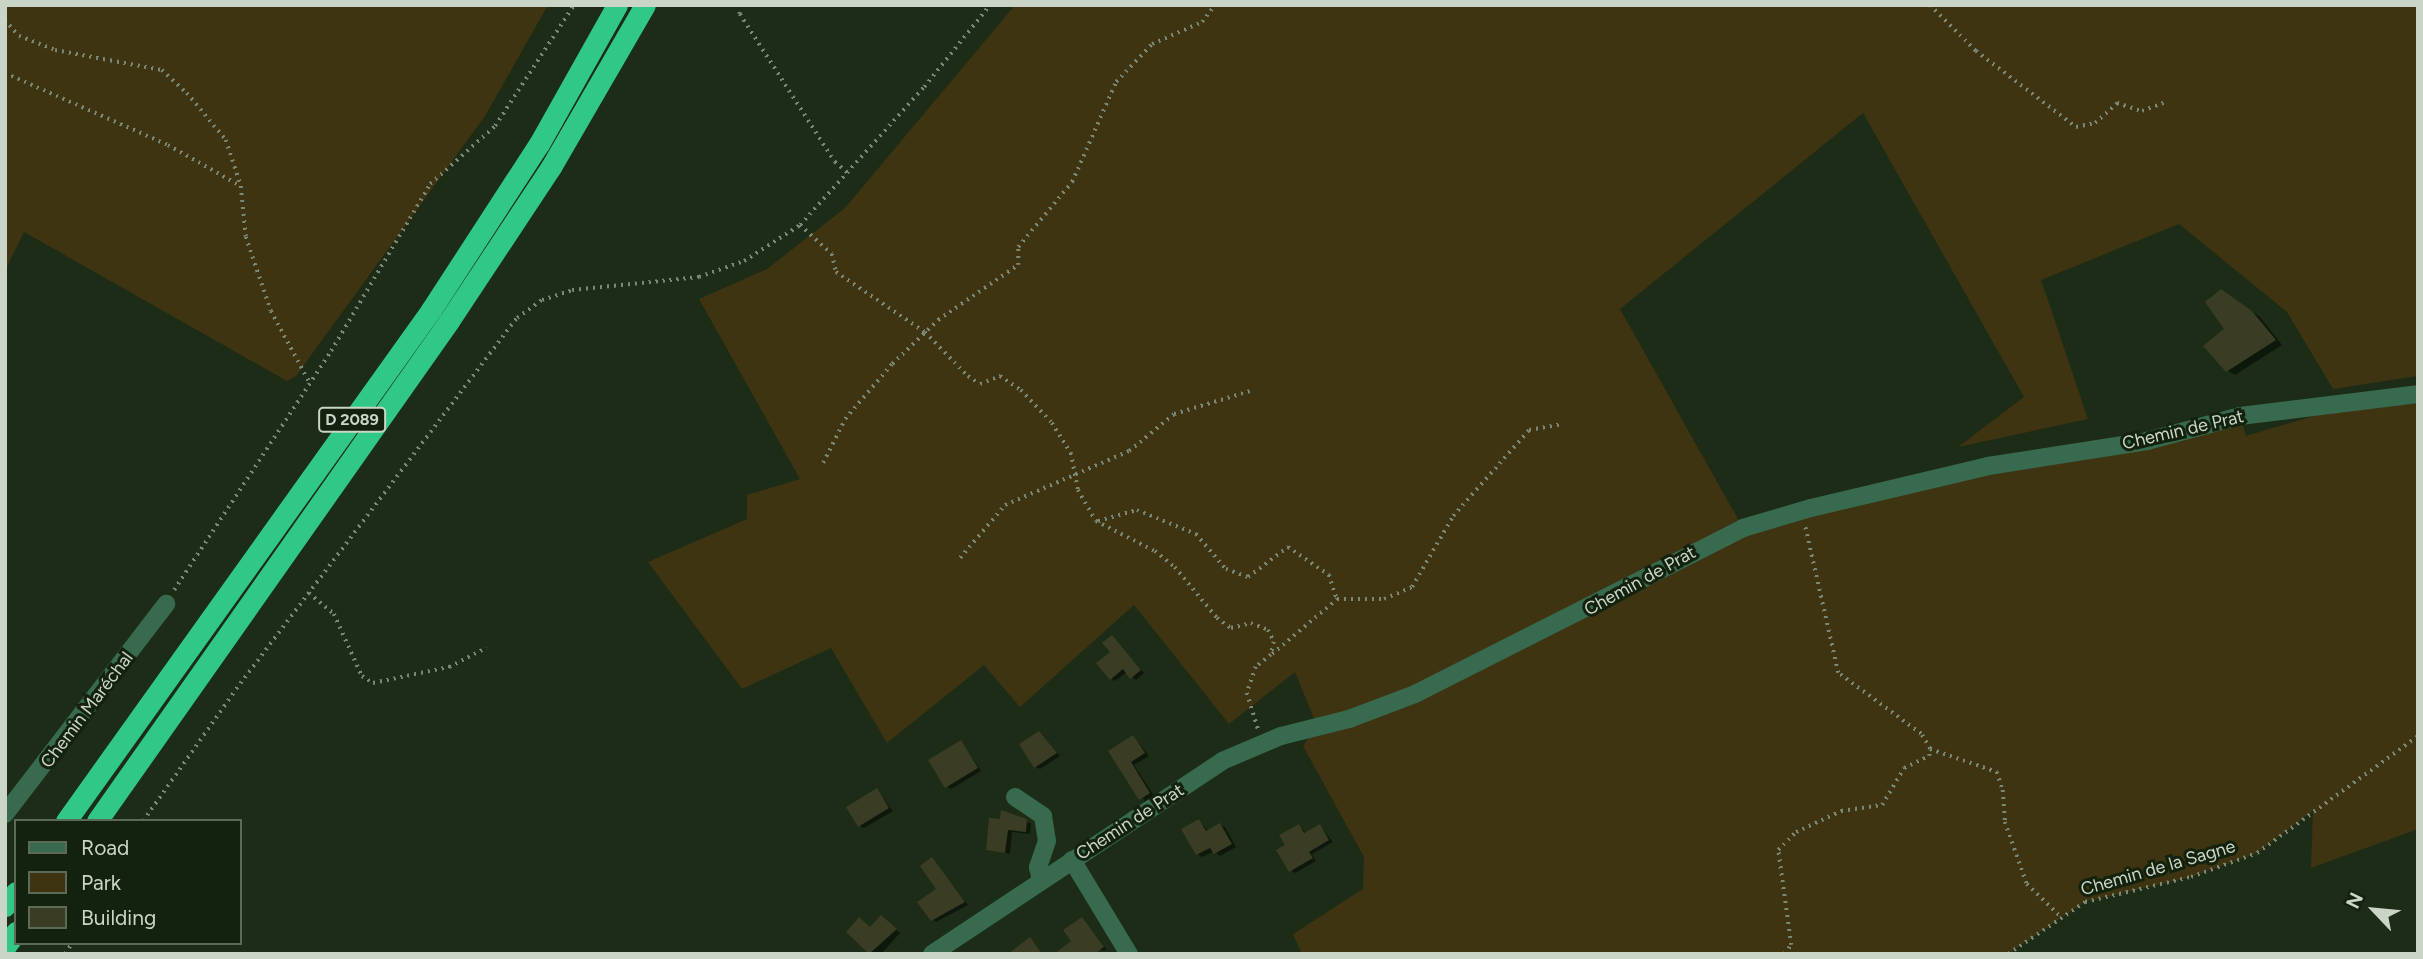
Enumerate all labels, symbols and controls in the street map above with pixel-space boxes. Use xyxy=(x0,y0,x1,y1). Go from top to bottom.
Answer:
street label: Chemin de Prat xyxy=(2120,406,2246,454)
road number: D 2089 xyxy=(317,408,387,432)
street label: Chemin de Prat xyxy=(1581,541,1699,621)
street label: Chemin Maréchal xyxy=(36,648,138,772)
street label: Chemin de Prat xyxy=(1072,779,1188,865)
legend xyxy=(14,819,242,945)
text: Road xyxy=(81,835,129,860)
street label: Chemin de la Sagne xyxy=(2078,836,2238,900)
text: Park xyxy=(81,870,121,895)
north arrow xyxy=(2339,875,2409,945)
text: N xyxy=(2341,889,2368,912)
text: Building xyxy=(81,905,156,930)

